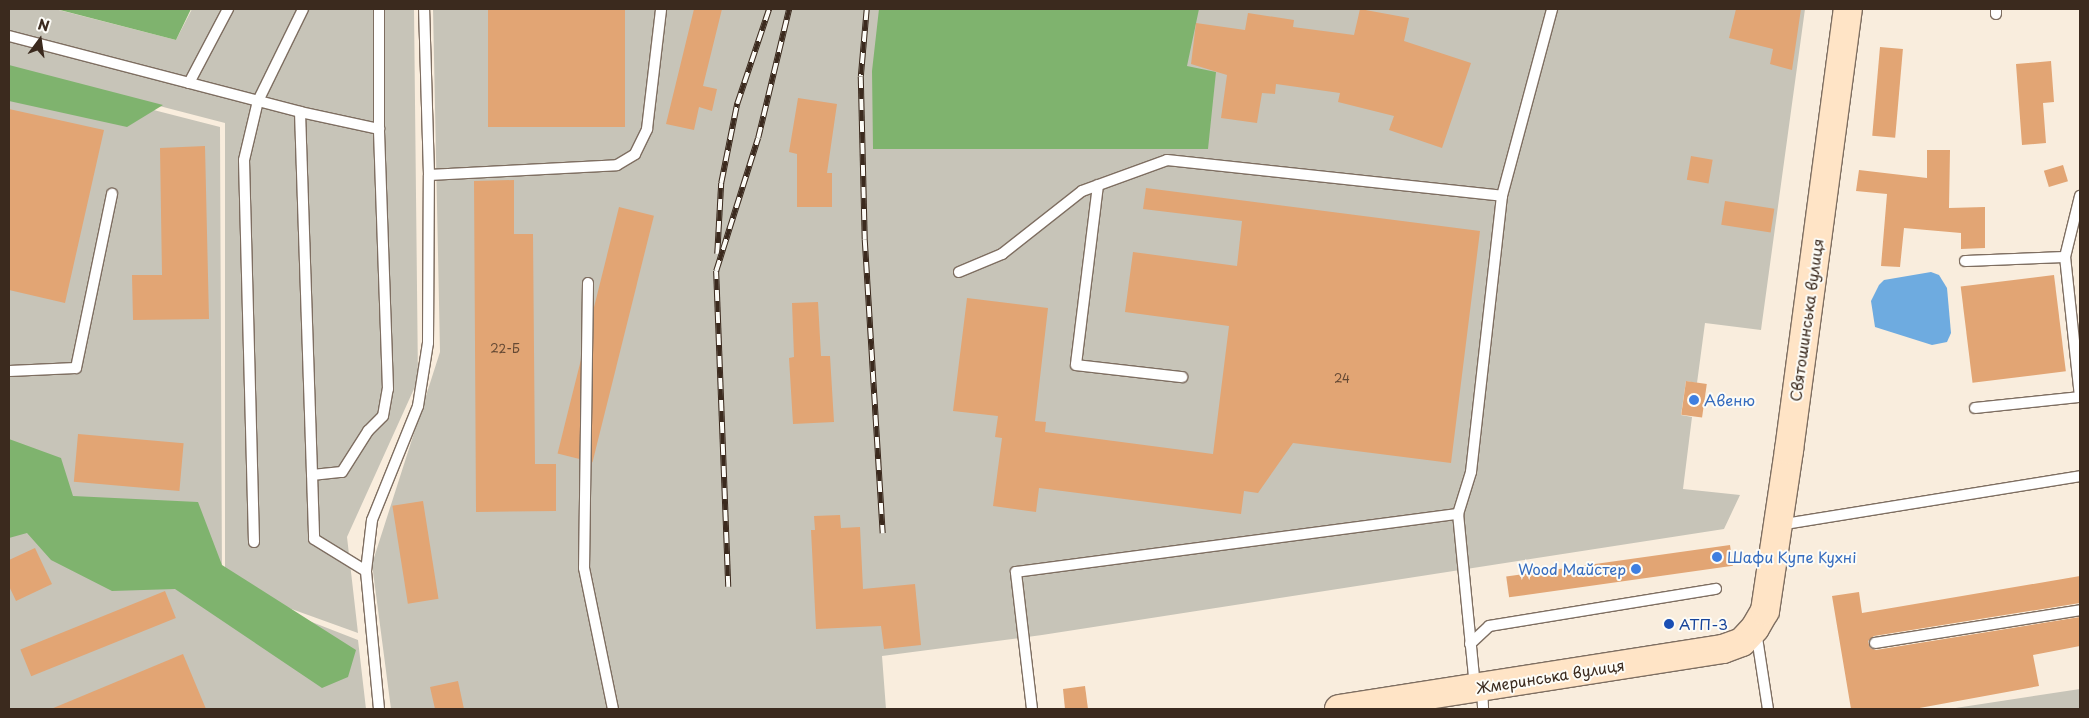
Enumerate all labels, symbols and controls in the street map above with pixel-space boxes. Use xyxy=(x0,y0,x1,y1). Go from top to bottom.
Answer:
text: N xyxy=(36,13,52,36)
north arrow xyxy=(15,15,65,65)
street label: Святошинська вулиця xyxy=(1786,237,1826,403)
house number: 22-Б xyxy=(490,342,520,356)
house number: 24 xyxy=(1334,372,1350,386)
place label: Авеню xyxy=(1704,391,1755,409)
marker: Авеню xyxy=(1688,394,1700,406)
place label: Шафи Купе Кухні xyxy=(1727,548,1857,566)
marker: Шафи Купе Кухні xyxy=(1711,551,1723,563)
place label: Wood Майстер xyxy=(1518,560,1626,578)
marker: Wood Майстер xyxy=(1630,563,1642,575)
place label: АТП-3 xyxy=(1679,615,1728,633)
marker: АТП-3 xyxy=(1663,618,1675,630)
street label: Жмеринська вулиця xyxy=(1474,655,1626,697)

